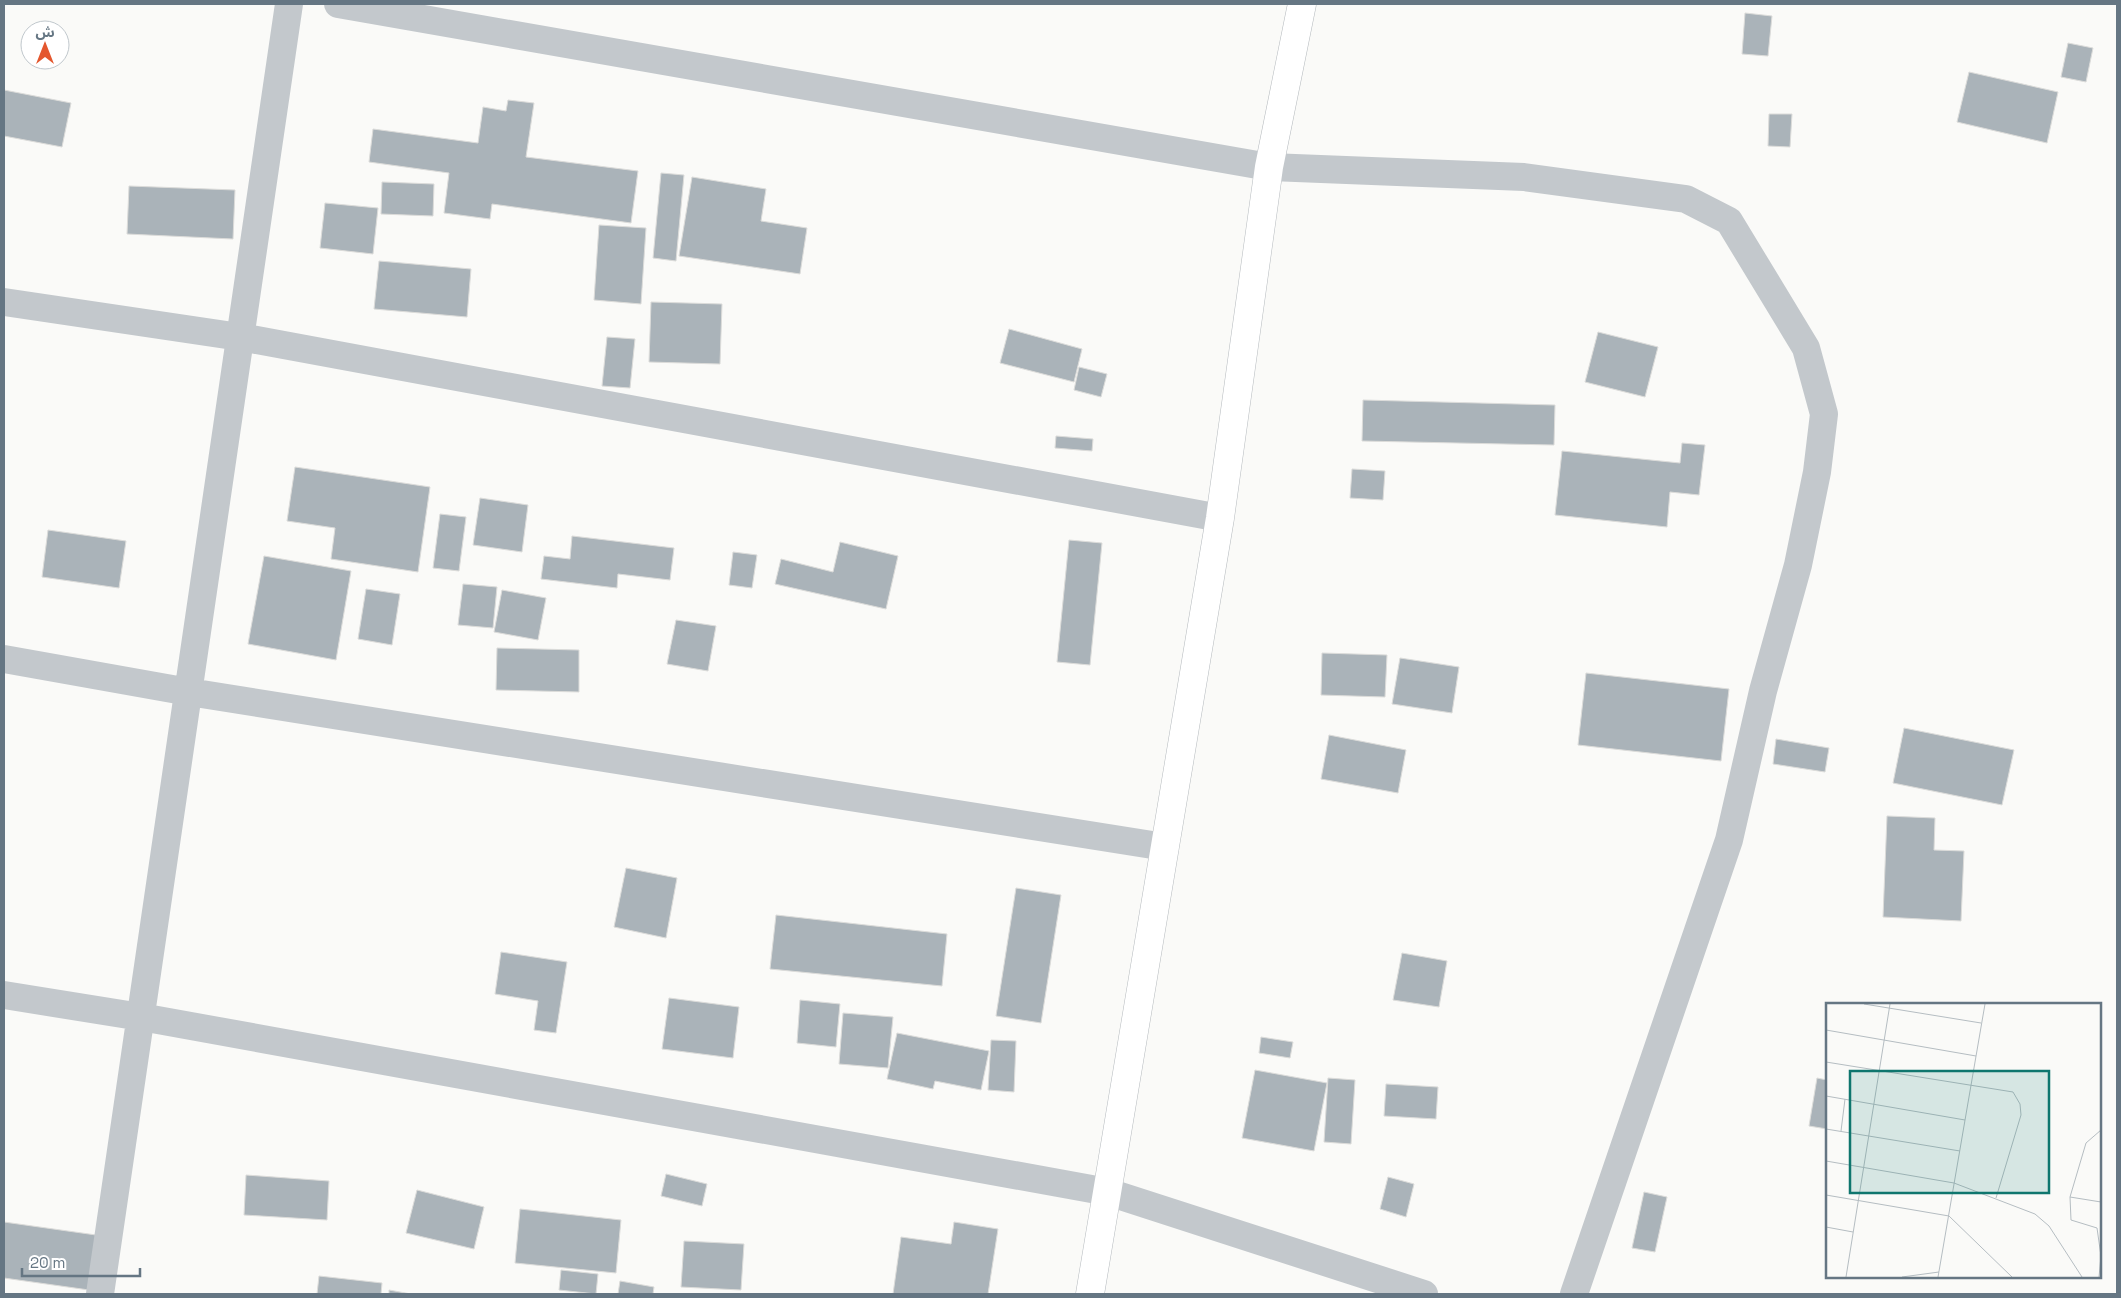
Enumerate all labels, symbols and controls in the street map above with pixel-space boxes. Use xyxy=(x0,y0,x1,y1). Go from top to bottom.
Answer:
north arrow xyxy=(20,20,70,70)
text: ش xyxy=(35,23,55,41)
inset map xyxy=(1826,1003,2101,1278)
scale bar xyxy=(22,1246,140,1278)
text: 20 m xyxy=(30,1253,65,1272)

